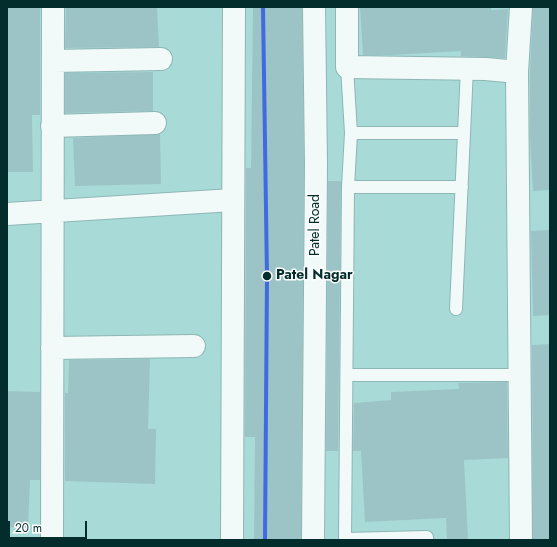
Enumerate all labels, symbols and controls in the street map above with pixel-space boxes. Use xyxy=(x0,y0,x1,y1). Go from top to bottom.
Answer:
street label: Patel Road xyxy=(308,194,324,256)
place label: Patel Nagar xyxy=(276,268,353,284)
marker: Patel Nagar xyxy=(261,270,273,282)
scale bar xyxy=(10,513,89,539)
text: 20 m xyxy=(15,519,42,537)

